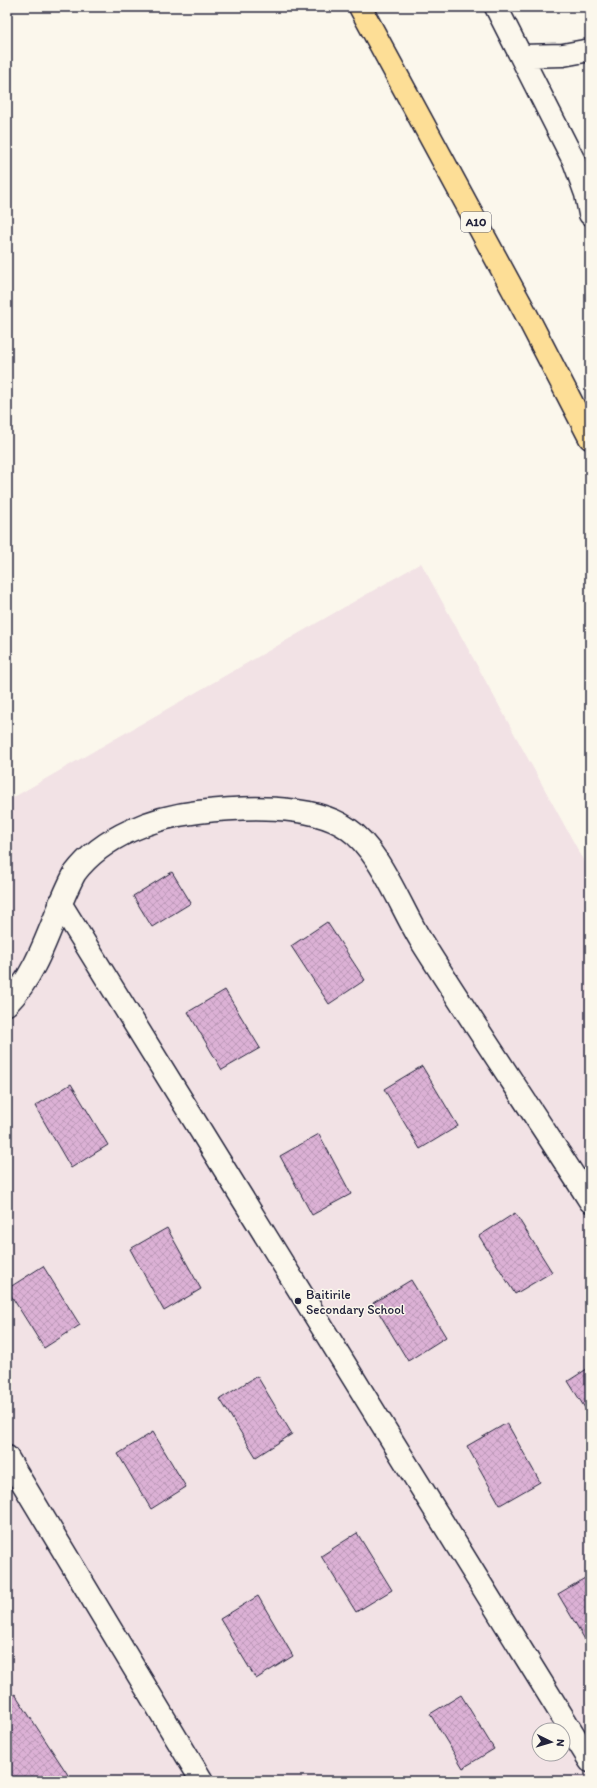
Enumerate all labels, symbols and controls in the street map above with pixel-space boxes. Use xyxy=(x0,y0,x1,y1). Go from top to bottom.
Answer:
road number: A10 xyxy=(461,212,491,232)
place label: Baitirile Secondary School xyxy=(306,1287,405,1317)
marker: Baitirile Secondary School xyxy=(293,1296,303,1306)
north arrow xyxy=(531,1722,571,1762)
text: N xyxy=(554,1739,567,1747)

